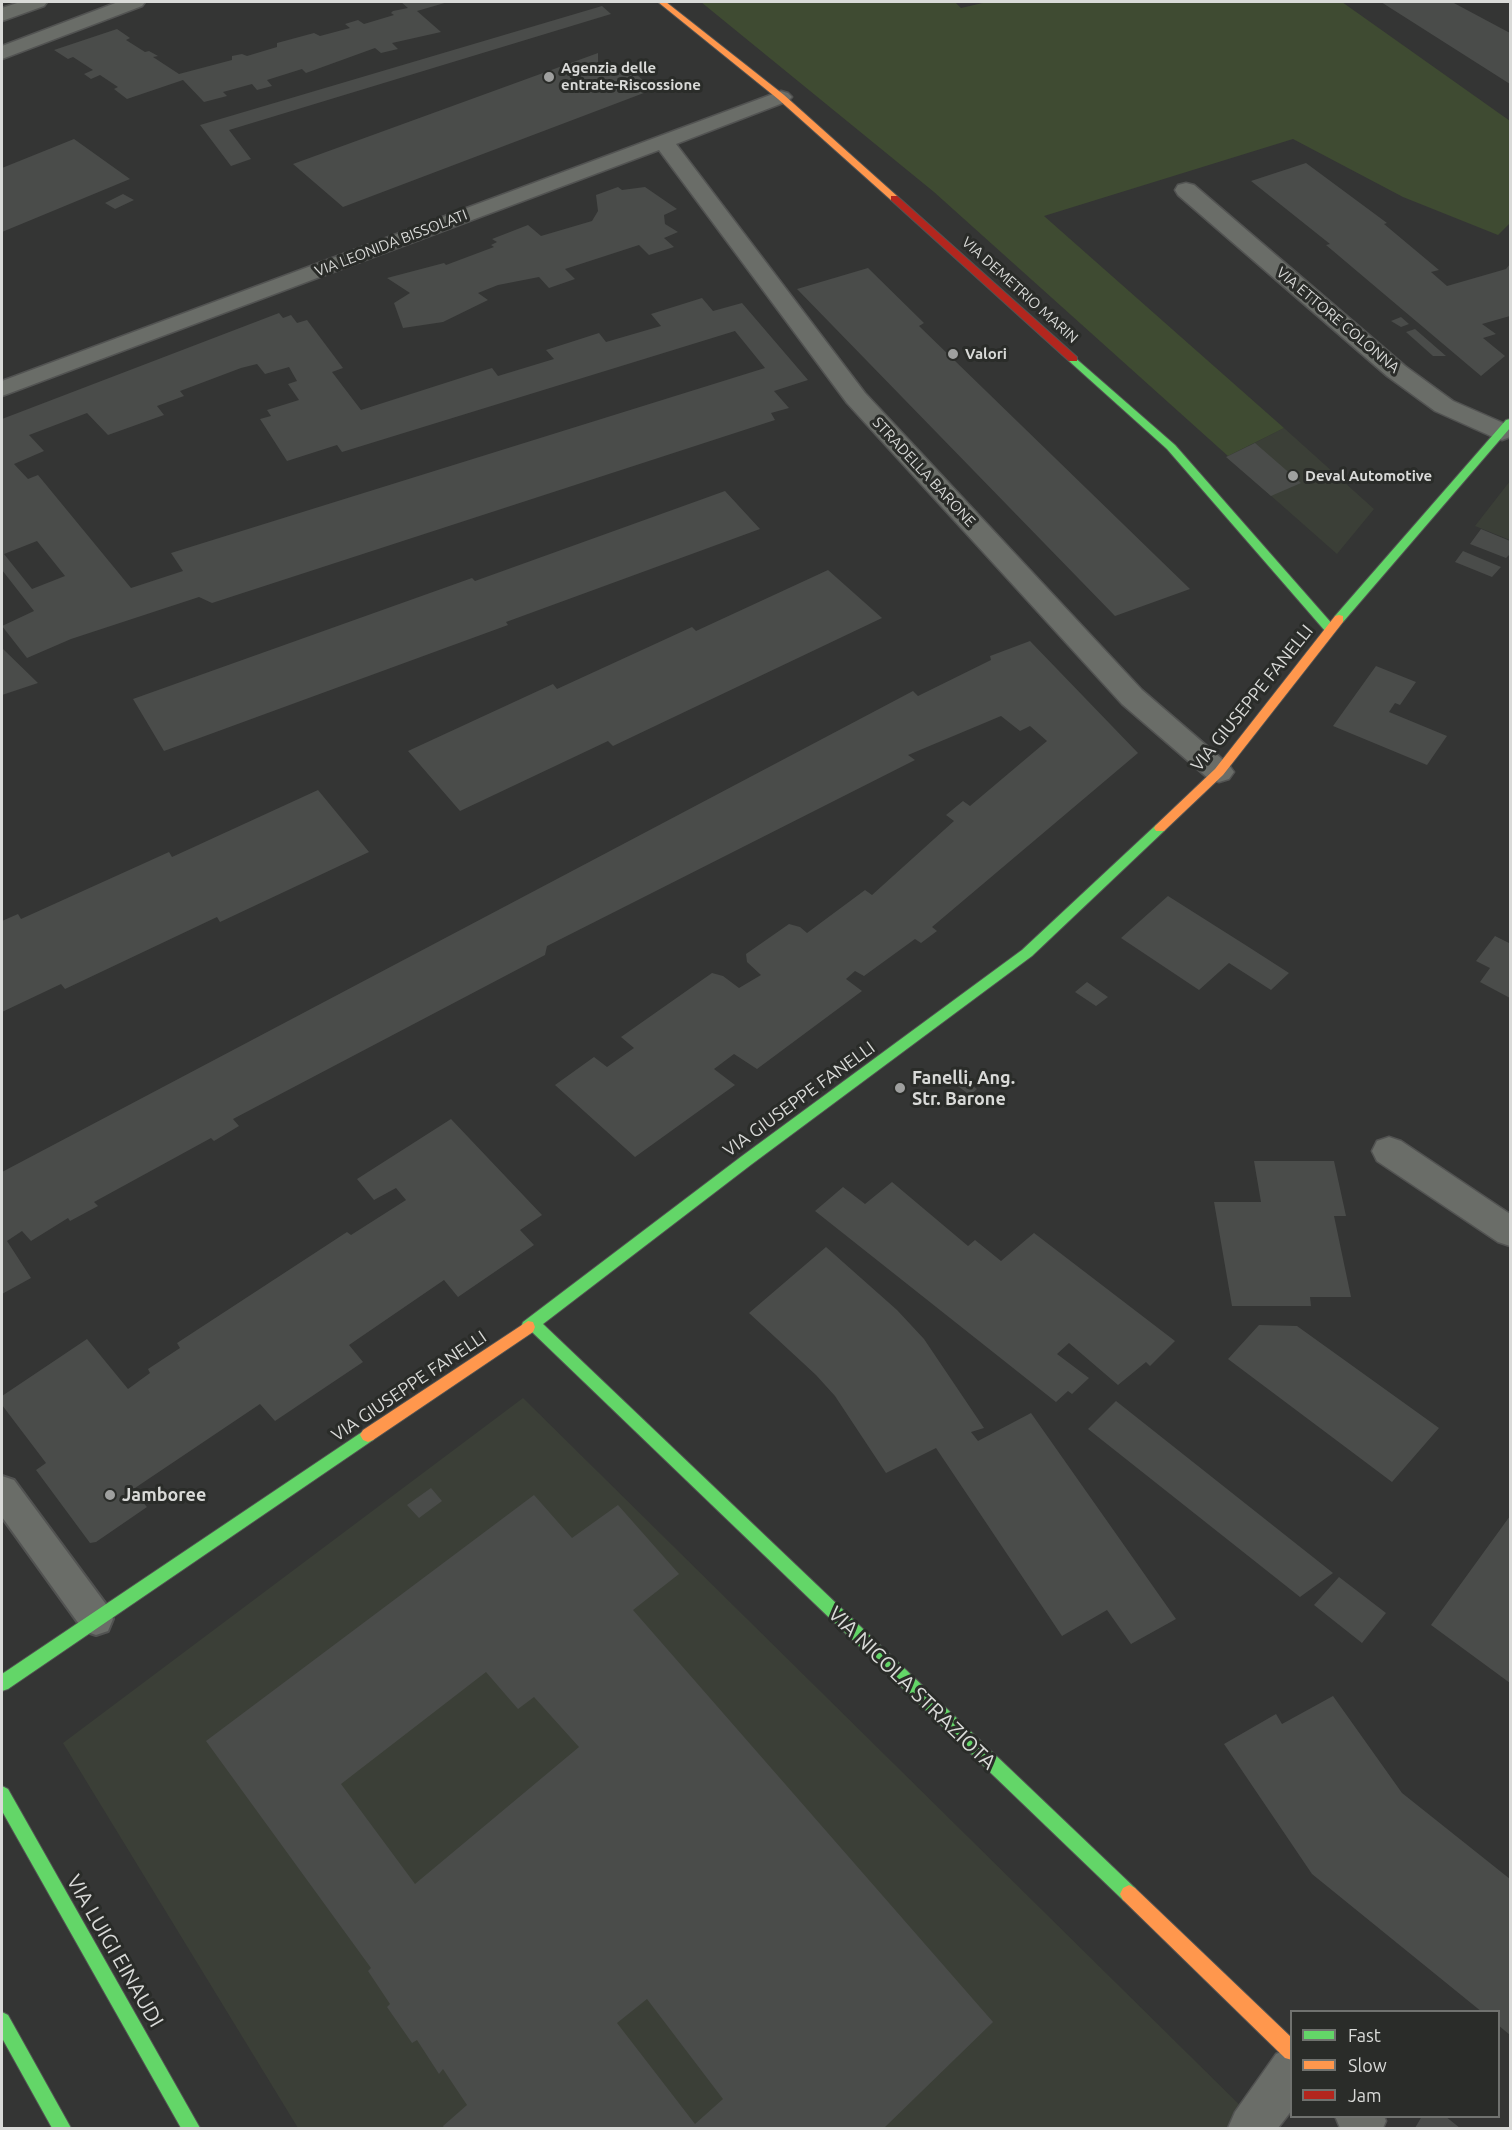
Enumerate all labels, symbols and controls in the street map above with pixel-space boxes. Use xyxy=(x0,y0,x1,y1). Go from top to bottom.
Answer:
place label: Agenzia delle entrate-Riscossione xyxy=(561,59,701,94)
marker: Agenzia delle entrate-Riscossione xyxy=(542,70,556,84)
street label: VIA LEONIDA BISSOLATI xyxy=(312,206,470,280)
street label: VIA DEMETRIO MARIN xyxy=(958,233,1082,347)
street label: VIA ETTORE COLONNA xyxy=(1273,263,1403,377)
place label: Valori xyxy=(965,345,1007,363)
marker: Valori xyxy=(946,347,960,361)
street label: STRADELLA BARONE xyxy=(869,414,979,530)
place label: Deval Automotive xyxy=(1305,467,1432,485)
marker: Deval Automotive xyxy=(1286,469,1300,483)
street label: VIA GIUSEPPE FANELLI xyxy=(1186,620,1318,776)
street label: VIA GIUSEPPE FANELLI xyxy=(719,1037,879,1161)
place label: Fanelli, Ang. Str. Barone xyxy=(912,1067,1015,1110)
marker: Fanelli, Ang. Str. Barone xyxy=(893,1081,907,1095)
street label: VIA GIUSEPPE FANELLI xyxy=(327,1326,491,1446)
place label: Jamboree xyxy=(122,1484,206,1506)
marker: Jamboree xyxy=(103,1488,117,1502)
street label: VIA NICOLA STRAZIOTA xyxy=(823,1601,1001,1775)
street label: VIA LUIGI EINAUDI xyxy=(61,1870,169,2032)
legend xyxy=(1290,2010,1500,2118)
text: Fast xyxy=(1348,2025,1381,2045)
text: Slow xyxy=(1348,2055,1387,2075)
text: Jam xyxy=(1348,2085,1382,2105)

